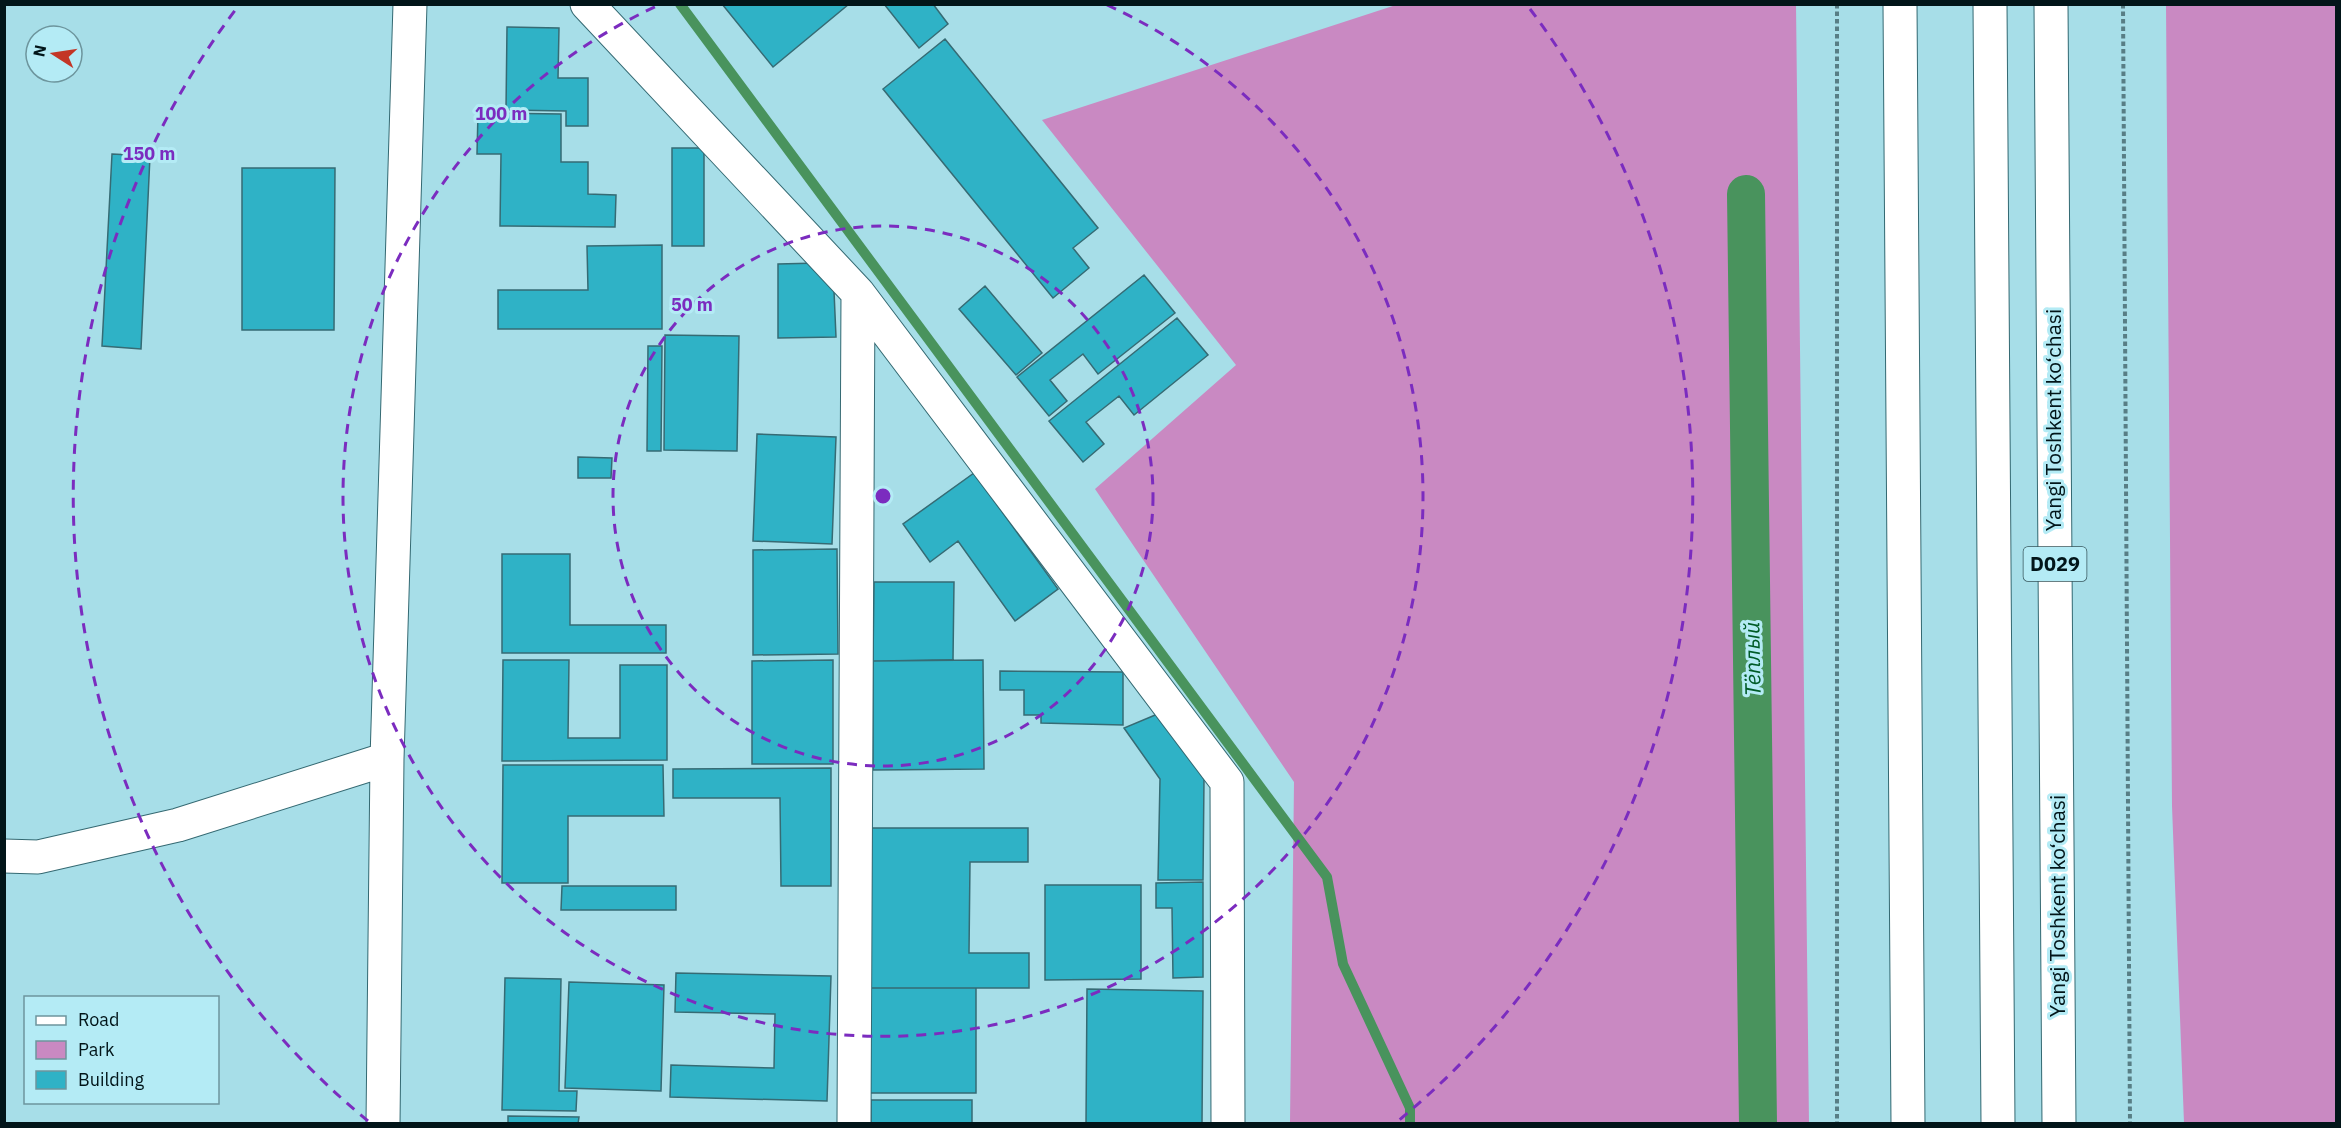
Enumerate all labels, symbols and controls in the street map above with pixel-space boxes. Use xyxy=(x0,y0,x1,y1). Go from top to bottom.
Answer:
north arrow xyxy=(24,24,84,84)
text: N xyxy=(28,43,50,59)
text: 100 m xyxy=(475,102,527,125)
text: 150 m xyxy=(123,142,175,165)
text: 50 m xyxy=(671,293,713,316)
street label: Yangi Toshkent ko‘chasi xyxy=(2039,309,2067,531)
centre of rings xyxy=(873,486,893,506)
road number: D029 xyxy=(2024,547,2086,581)
water label: Тёплый xyxy=(1736,621,1767,697)
street label: Yangi Toshkent ko‘chasi xyxy=(2043,795,2071,1017)
legend xyxy=(24,996,219,1104)
text: Road xyxy=(78,1008,119,1031)
text: Park xyxy=(78,1038,115,1061)
text: Building xyxy=(78,1068,145,1091)

